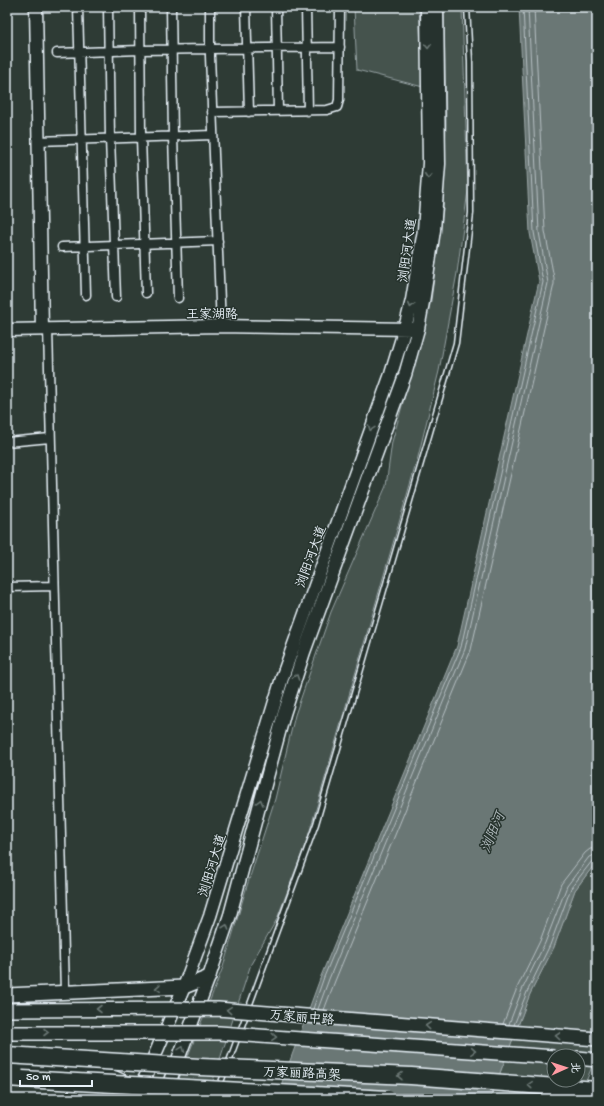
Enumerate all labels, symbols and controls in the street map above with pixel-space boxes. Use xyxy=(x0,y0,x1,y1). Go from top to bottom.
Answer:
one-way arrow xyxy=(424,43,433,49)
one-way arrow xyxy=(424,173,433,179)
street label: 浏阳河大道 xyxy=(396,217,420,284)
one-way arrow xyxy=(407,301,416,308)
street label: 王家湖路 xyxy=(186,307,238,323)
one-way arrow xyxy=(367,425,376,432)
street label: 浏阳河大道 xyxy=(293,523,331,590)
one-way arrow xyxy=(291,674,300,681)
one-way arrow xyxy=(255,799,264,806)
water label: 浏阳河 xyxy=(477,808,511,856)
street label: 浏阳河大道 xyxy=(196,832,230,899)
one-way arrow xyxy=(221,924,230,931)
one-way arrow xyxy=(155,984,161,993)
one-way arrow xyxy=(96,1005,102,1013)
one-way arrow xyxy=(226,1006,232,1015)
street label: 万家丽中路 xyxy=(269,1007,335,1029)
one-way arrow xyxy=(425,1021,431,1030)
one-way arrow xyxy=(43,1028,49,1036)
one-way arrow xyxy=(555,1032,561,1041)
one-way arrow xyxy=(271,1033,277,1042)
one-way arrow xyxy=(177,1046,185,1053)
one-way arrow xyxy=(470,1047,476,1056)
north arrow xyxy=(546,1048,586,1088)
scale bar xyxy=(20,1062,92,1088)
text: 北 xyxy=(568,1062,580,1073)
street label: 万家丽路高架 xyxy=(263,1065,341,1083)
text: 50 m xyxy=(26,1071,51,1085)
one-way arrow xyxy=(397,1072,403,1080)
one-way arrow xyxy=(527,1080,533,1089)

